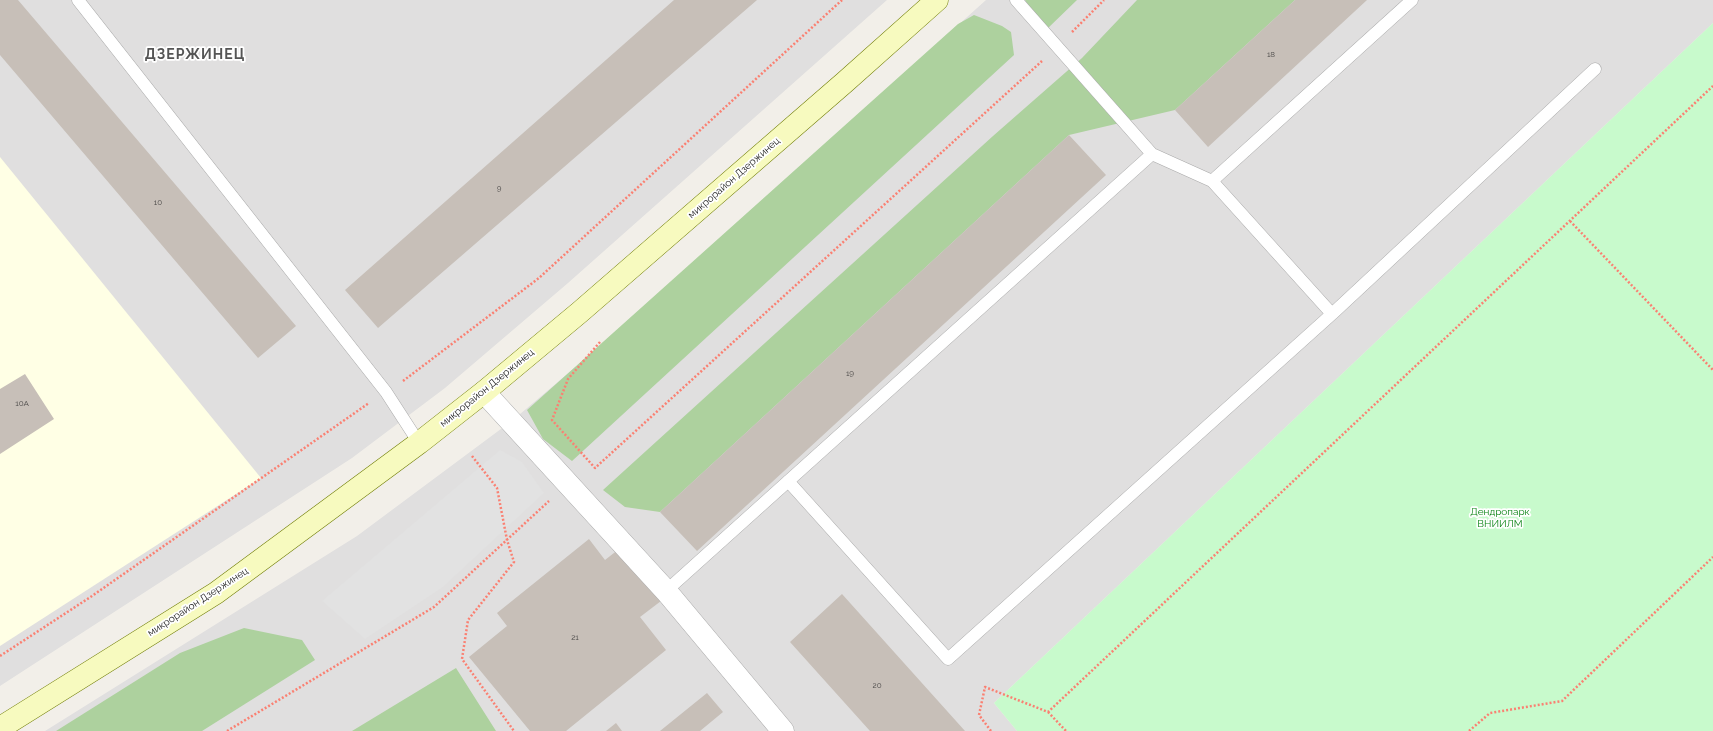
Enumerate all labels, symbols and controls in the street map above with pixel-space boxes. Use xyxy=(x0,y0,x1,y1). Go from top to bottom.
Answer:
district label: ДЗЕРЖИНЕЦ xyxy=(145,47,245,63)
house number: 18 xyxy=(1267,50,1275,60)
street label: микрорайон Дзержинец xyxy=(686,135,782,221)
house number: 9 xyxy=(497,184,501,194)
house number: 10 xyxy=(154,198,162,208)
street label: микрорайон Дзержинец xyxy=(438,346,536,430)
house number: 19 xyxy=(846,369,854,379)
house number: 10А xyxy=(15,399,29,409)
park label: Дендропарк ВНИИЛМ xyxy=(1470,506,1530,530)
street label: микрорайон Дзержинец xyxy=(145,565,251,639)
house number: 21 xyxy=(571,633,579,643)
house number: 20 xyxy=(872,681,882,691)

